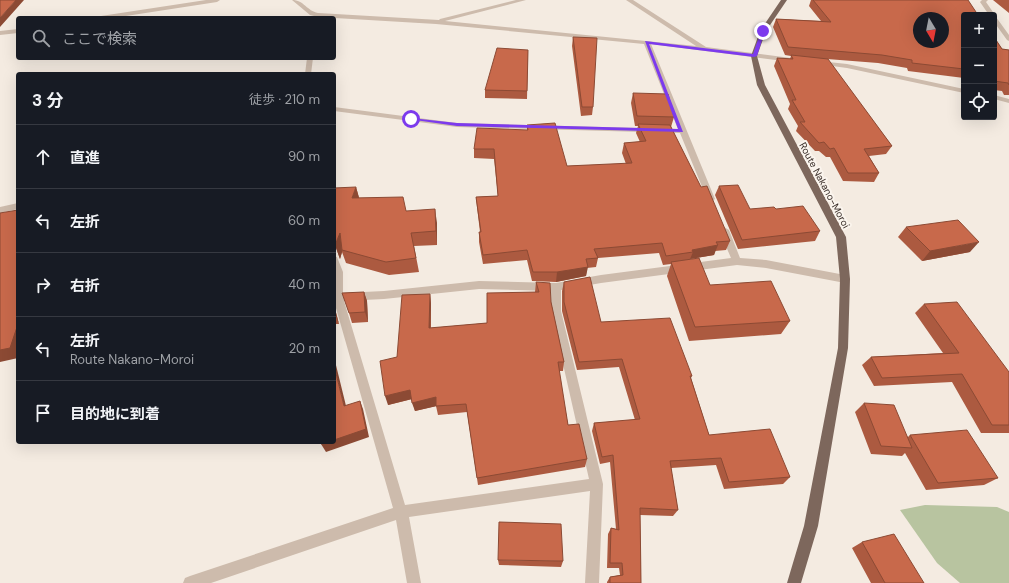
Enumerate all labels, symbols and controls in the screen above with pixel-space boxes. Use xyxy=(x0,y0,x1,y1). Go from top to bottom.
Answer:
north arrow xyxy=(913,12,949,48)
map controls xyxy=(961,12,997,120)
button: + xyxy=(961,12,997,48)
search box xyxy=(16,16,336,60)
route end xyxy=(754,22,772,40)
icon: search xyxy=(30,27,52,49)
text: ここで検索 xyxy=(62,29,137,49)
button: − xyxy=(961,48,997,84)
button: locate xyxy=(961,84,997,120)
text: 3 分 xyxy=(32,89,63,111)
text: 徒歩 · 210 m xyxy=(249,91,320,108)
route start xyxy=(402,110,420,128)
street label: Route Nakano-Moroi xyxy=(796,140,853,230)
icon: ahead xyxy=(32,146,54,168)
text: 直進 xyxy=(70,148,100,168)
text: 90 m xyxy=(288,148,320,165)
icon: left xyxy=(32,210,54,232)
text: 左折 xyxy=(70,212,100,232)
text: 60 m xyxy=(288,212,320,229)
icon: right xyxy=(32,274,54,296)
text: 右折 xyxy=(70,276,100,296)
text: 40 m xyxy=(288,276,320,293)
text: 左折 xyxy=(70,331,100,351)
icon: left xyxy=(32,338,54,360)
text: 20 m xyxy=(289,340,320,357)
text: Route Nakano-Moroi xyxy=(70,351,194,368)
icon: arrive xyxy=(32,402,54,424)
text: 目的地に到着 xyxy=(70,404,160,424)

